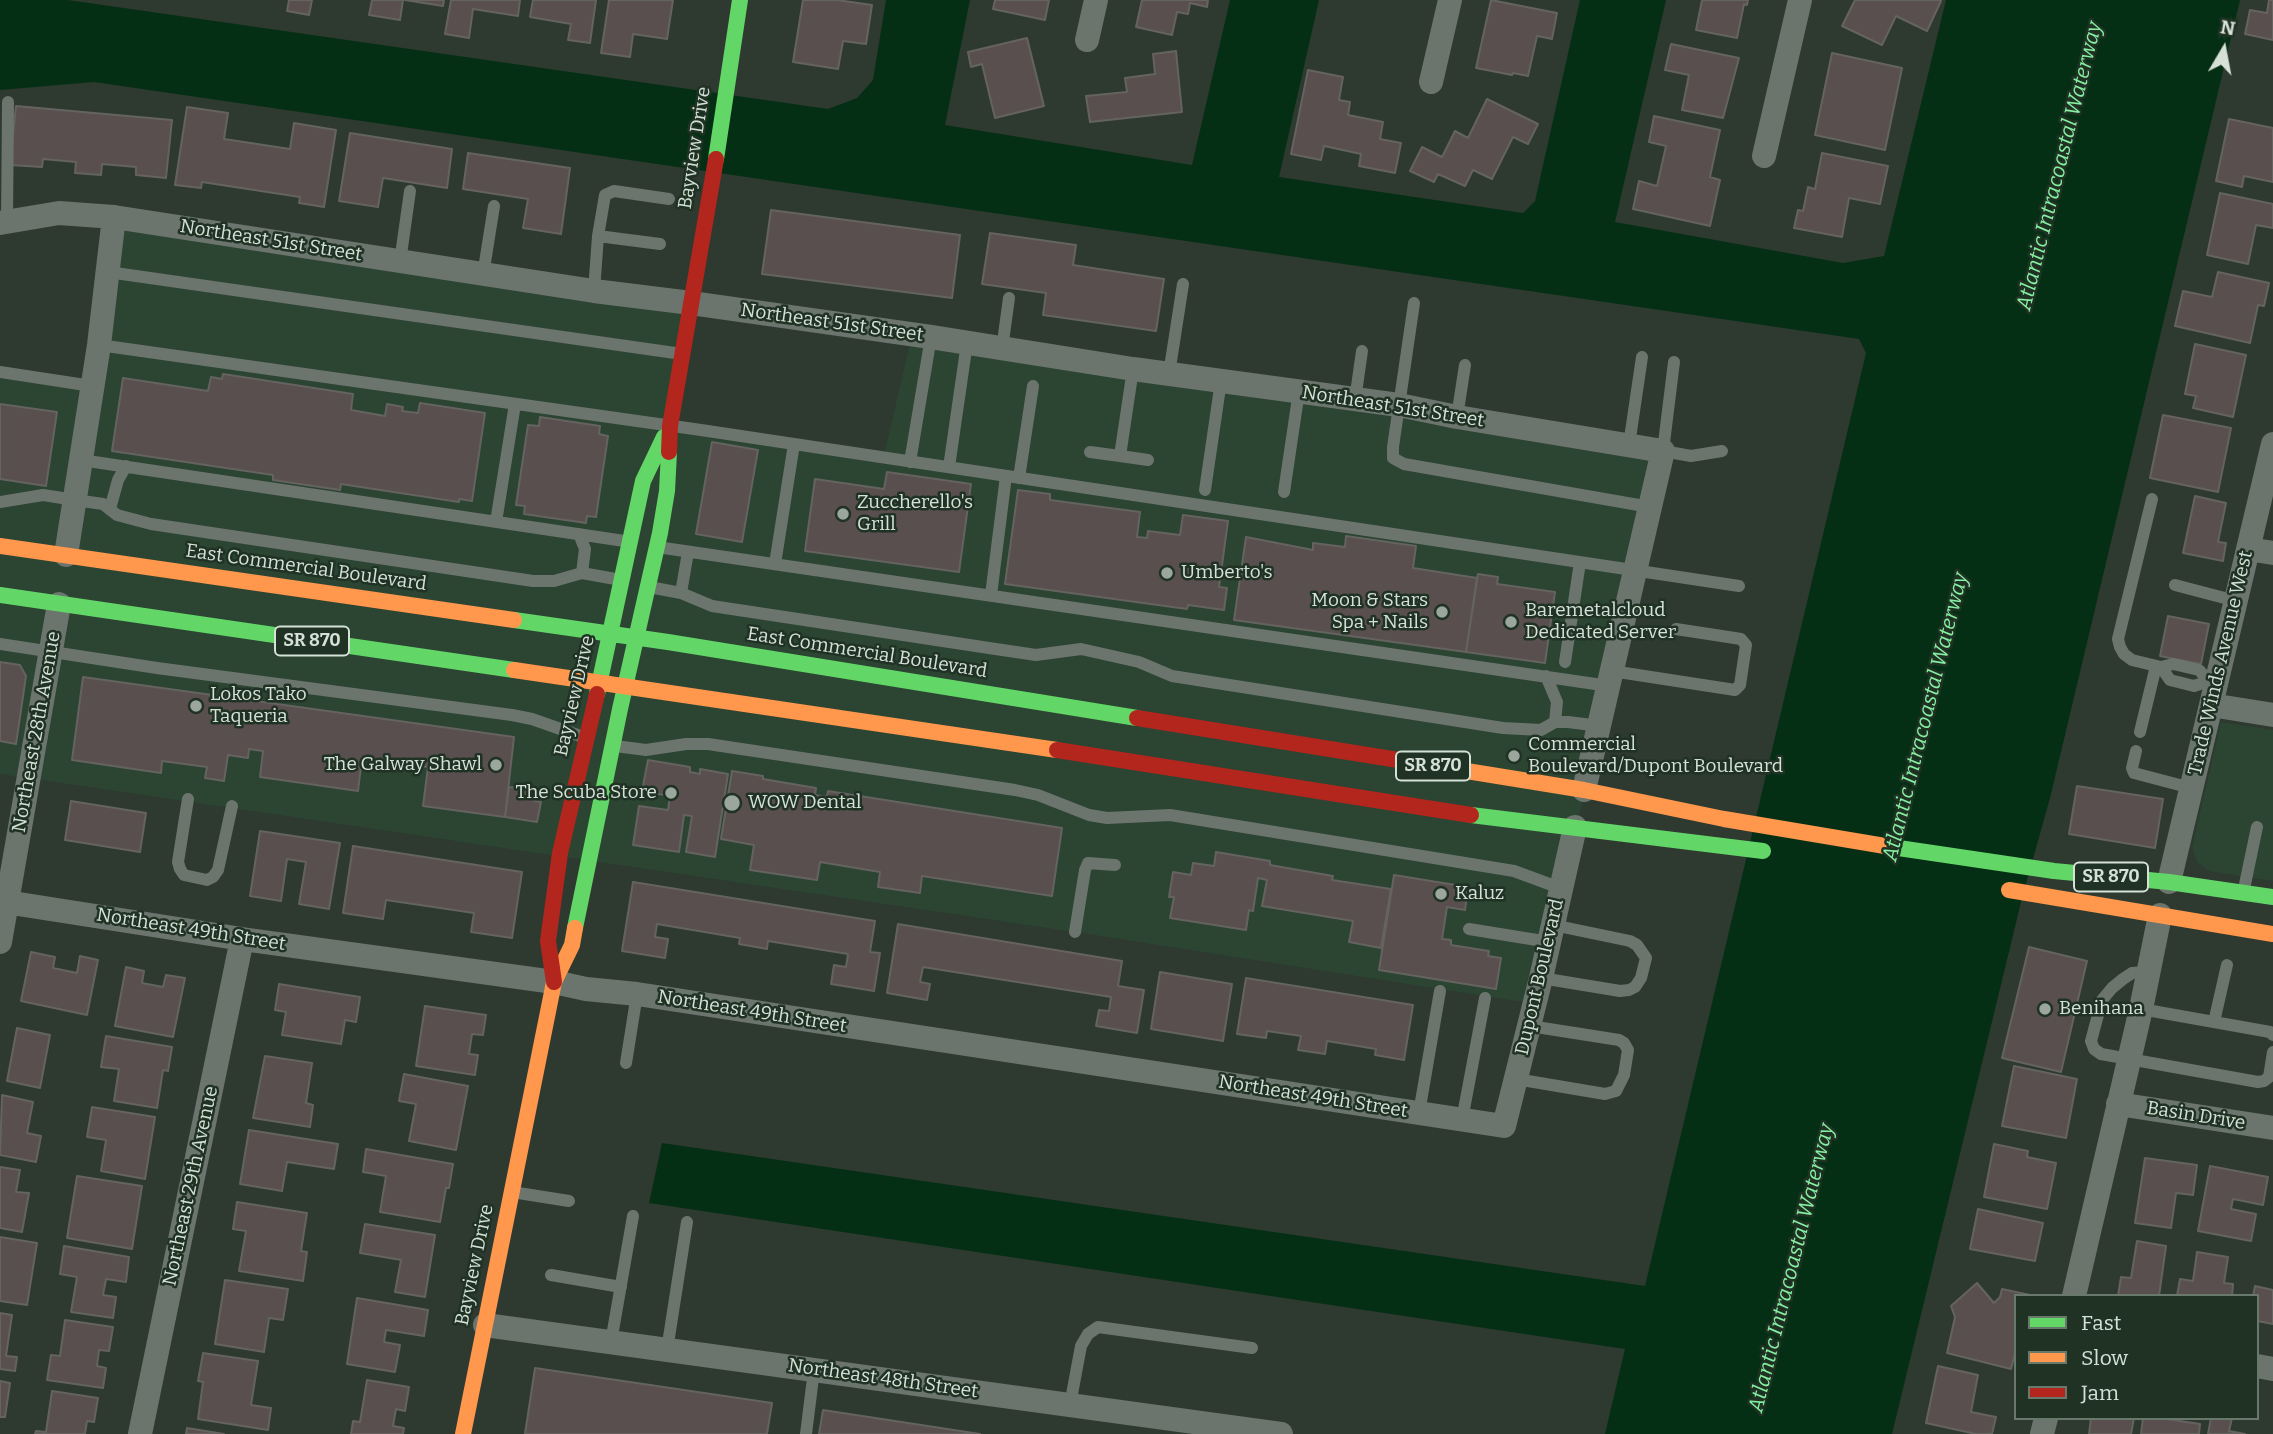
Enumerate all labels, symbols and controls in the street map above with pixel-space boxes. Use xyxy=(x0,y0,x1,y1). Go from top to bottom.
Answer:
north arrow xyxy=(2189,14,2259,84)
text: N xyxy=(2219,15,2237,40)
water label: Atlantic Intracoastal Waterway xyxy=(2012,19,2108,313)
street label: Bayview Drive xyxy=(674,85,716,211)
street label: Northeast 51st Street xyxy=(178,215,364,267)
street label: Northeast 51st Street xyxy=(739,299,925,347)
street label: Northeast 51st Street xyxy=(1300,381,1486,433)
place label: Zuccherello's Grill xyxy=(857,492,973,536)
marker: Zuccherello's Grill xyxy=(835,506,851,522)
street label: East Commercial Boulevard xyxy=(184,540,428,596)
street label: Trade Winds Avenue West xyxy=(2184,548,2258,778)
place label: Umberto's xyxy=(1181,562,1272,584)
marker: Umberto's xyxy=(1159,565,1175,581)
water label: Atlantic Intracoastal Waterway xyxy=(1878,570,1974,864)
place label: Moon & Stars Spa + Nails xyxy=(1311,590,1428,634)
place label: Baremetalcloud Dedicated Server xyxy=(1525,600,1676,644)
marker: Moon & Stars Spa + Nails xyxy=(1434,604,1450,620)
marker: Baremetalcloud Dedicated Server xyxy=(1503,614,1519,630)
street label: East Commercial Boulevard xyxy=(745,623,989,683)
road number: SR 870 xyxy=(275,626,349,656)
street label: Northeast 28th Avenue xyxy=(8,630,66,834)
street label: Bayview Drive xyxy=(550,633,600,759)
place label: Lokos Tako Taqueria xyxy=(210,684,307,728)
marker: Lokos Tako Taqueria xyxy=(188,698,204,714)
place label: Commercial Boulevard/Dupont Boulevard xyxy=(1528,734,1783,778)
marker: Commercial Boulevard/Dupont Boulevard xyxy=(1506,748,1522,764)
road number: SR 870 xyxy=(1396,752,1470,780)
place label: The Galway Shawl xyxy=(324,754,482,776)
marker: The Galway Shawl xyxy=(488,757,504,773)
place label: The Scuba Store xyxy=(516,782,657,804)
marker: The Scuba Store xyxy=(663,785,679,801)
place label: WOW Dental xyxy=(748,792,862,814)
marker: WOW Dental xyxy=(722,793,742,813)
road number: SR 870 xyxy=(2074,862,2148,892)
place label: Kaluz xyxy=(1455,883,1504,905)
marker: Kaluz xyxy=(1433,886,1449,902)
street label: Dupont Boulevard xyxy=(1511,897,1569,1057)
street label: Northeast 49th Street xyxy=(95,904,287,956)
street label: Northeast 49th Street xyxy=(656,986,848,1038)
place label: Benihana xyxy=(2059,998,2144,1020)
marker: Benihana xyxy=(2037,1001,2053,1017)
street label: Northeast 49th Street xyxy=(1217,1071,1409,1123)
street label: Northeast 29th Avenue xyxy=(159,1084,223,1288)
street label: Basin Drive xyxy=(2145,1097,2247,1135)
water label: Atlantic Intracoastal Waterway xyxy=(1744,1121,1840,1415)
street label: Bayview Drive xyxy=(451,1202,499,1328)
legend xyxy=(2014,1294,2259,1420)
text: Fast xyxy=(2081,1310,2121,1336)
text: Slow xyxy=(2081,1345,2128,1371)
street label: Northeast 48th Street xyxy=(787,1354,979,1404)
text: Jam xyxy=(2081,1380,2119,1406)

